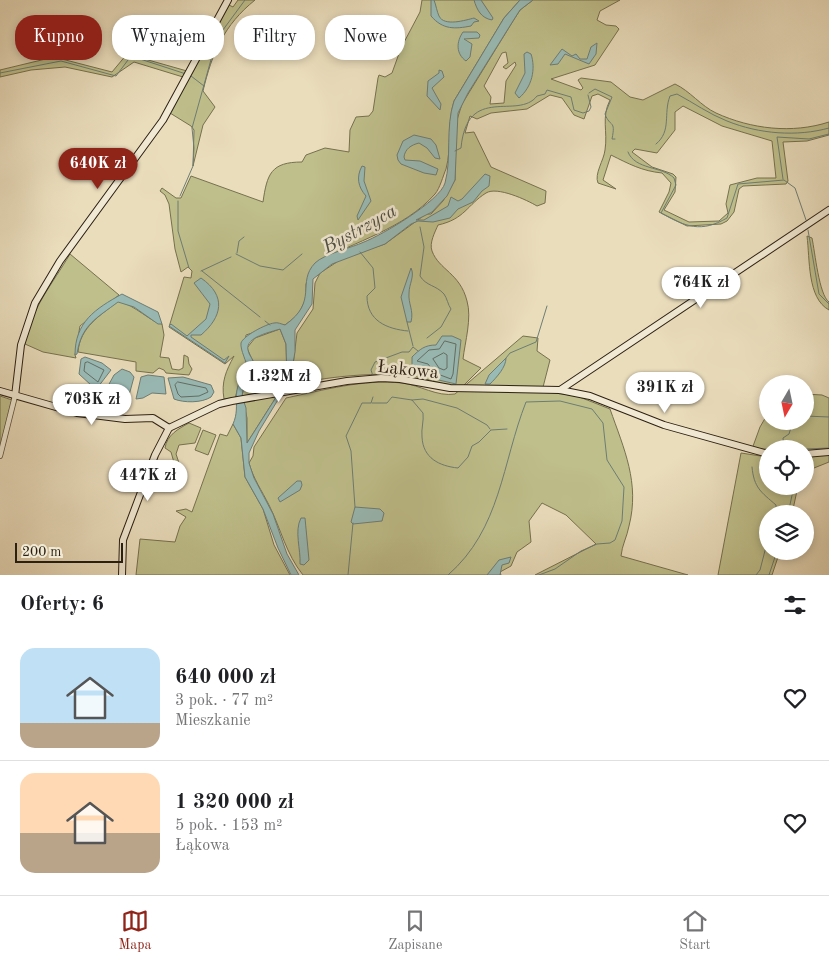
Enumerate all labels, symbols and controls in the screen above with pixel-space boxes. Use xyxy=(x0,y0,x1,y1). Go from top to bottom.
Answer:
chip: Kupno xyxy=(15,15,102,60)
chip: Wynajem xyxy=(112,15,224,60)
chip: Filtry xyxy=(234,15,315,60)
chip: Nowe xyxy=(325,15,405,60)
pin: 640K zł xyxy=(52,148,144,190)
text: 640K zł xyxy=(70,156,126,172)
water label: Bystrzyca xyxy=(319,202,400,259)
pin: 764K zł xyxy=(655,266,747,309)
text: 764K zł xyxy=(673,275,729,291)
street label: Łąkowa xyxy=(376,358,440,382)
pin: 1.32M zł xyxy=(227,360,331,403)
text: 1.32M zł xyxy=(247,369,311,385)
pin: 391K zł xyxy=(619,372,711,414)
north arrow xyxy=(759,375,814,430)
map controls xyxy=(759,375,814,560)
text: 391K zł xyxy=(637,380,693,396)
pin: 703K zł xyxy=(46,384,138,426)
text: 703K zł xyxy=(64,392,120,408)
button: locate xyxy=(759,440,814,495)
pin: 447K zł xyxy=(102,460,194,502)
text: 447K zł xyxy=(120,468,176,484)
button: layers xyxy=(759,505,814,560)
scale bar xyxy=(15,540,122,563)
text: 200 m xyxy=(22,545,61,559)
icon: filters xyxy=(781,591,809,619)
text: Oferty: 6 xyxy=(20,594,104,615)
text: 640 000 zł xyxy=(175,667,276,688)
icon: home xyxy=(60,668,120,728)
icon: heart xyxy=(781,684,809,712)
text: 3 pok. · 77 m² xyxy=(175,693,273,709)
text: Mieszkanie xyxy=(175,713,251,729)
text: 1 320 000 zł xyxy=(175,792,294,813)
icon: home xyxy=(60,793,120,853)
icon: heart xyxy=(781,809,809,837)
text: 5 pok. · 153 m² xyxy=(175,818,282,834)
text: Łąkowa xyxy=(175,838,230,854)
tab: Mapa xyxy=(118,907,151,954)
tab: Zapisane xyxy=(388,907,442,954)
tab: Start xyxy=(679,907,711,954)

